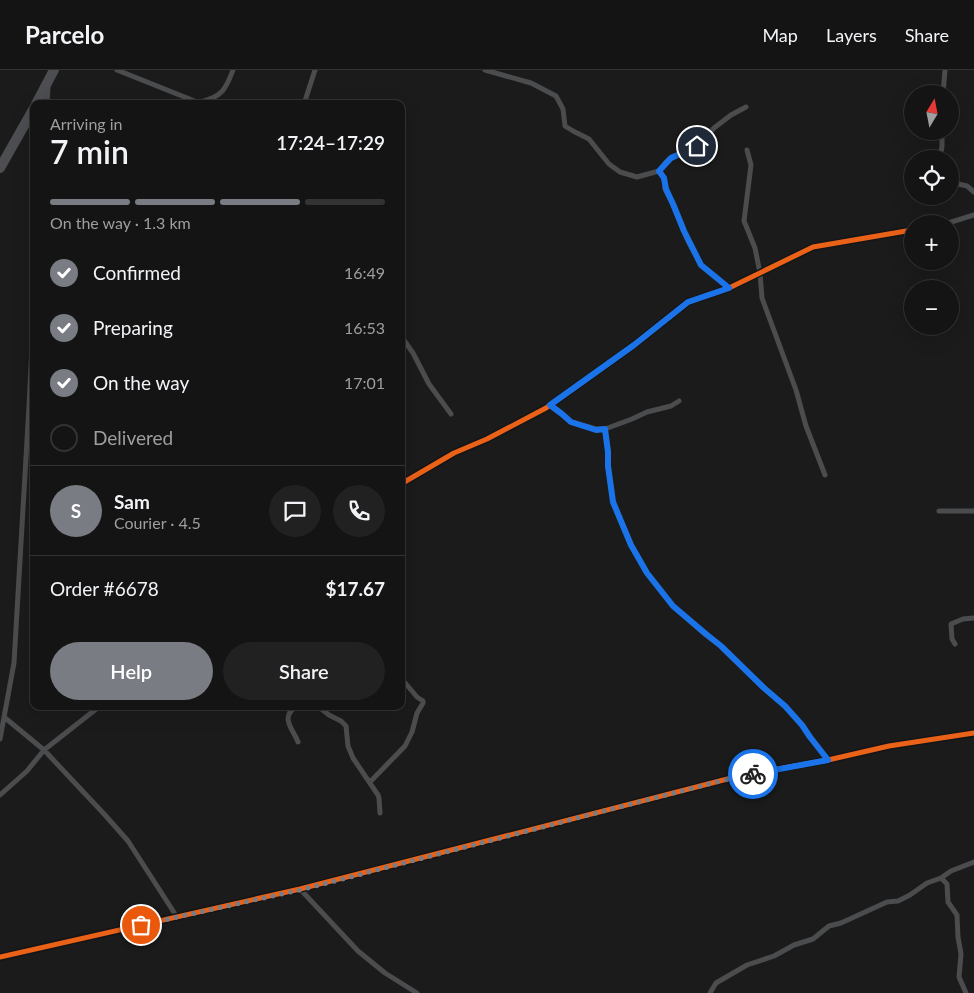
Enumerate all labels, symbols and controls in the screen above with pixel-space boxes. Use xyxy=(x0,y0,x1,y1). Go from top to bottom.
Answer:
text: Parcelo xyxy=(25,20,104,49)
text: Map xyxy=(762,24,798,46)
text: Layers xyxy=(826,24,877,46)
text: Share xyxy=(905,24,949,46)
north arrow xyxy=(904,85,959,140)
map controls xyxy=(904,85,959,335)
text: Arriving in xyxy=(50,114,123,133)
pin xyxy=(676,125,718,167)
text: 17:24–17:29 xyxy=(276,131,385,154)
text: 7 min xyxy=(50,132,129,171)
icon: home xyxy=(683,132,711,160)
button: locate xyxy=(904,150,959,205)
text: On the way · 1.3 km xyxy=(50,213,191,232)
button: + xyxy=(904,215,959,270)
icon: check xyxy=(50,259,78,287)
text: Confirmed xyxy=(93,261,181,284)
text: 16:49 xyxy=(344,263,385,282)
button: − xyxy=(904,280,959,335)
icon: check xyxy=(50,314,78,342)
text: Preparing xyxy=(93,316,173,339)
text: 16:53 xyxy=(344,318,385,337)
icon: check xyxy=(50,369,78,397)
text: On the way xyxy=(93,371,189,394)
text: 17:01 xyxy=(344,373,385,392)
text: Delivered xyxy=(93,426,173,449)
button: chat xyxy=(269,485,321,537)
button: phone xyxy=(333,485,385,537)
text: Sam xyxy=(114,490,150,513)
text: S xyxy=(71,499,81,522)
text: Courier · 4.5 xyxy=(114,513,201,532)
text: Order #6678 xyxy=(50,577,159,600)
text: $17.67 xyxy=(325,577,385,600)
button: Help xyxy=(50,642,213,700)
button: Share xyxy=(223,642,385,700)
courier xyxy=(728,749,778,799)
icon: bike xyxy=(739,760,767,788)
pin xyxy=(120,904,162,946)
icon: bag xyxy=(127,911,155,939)

